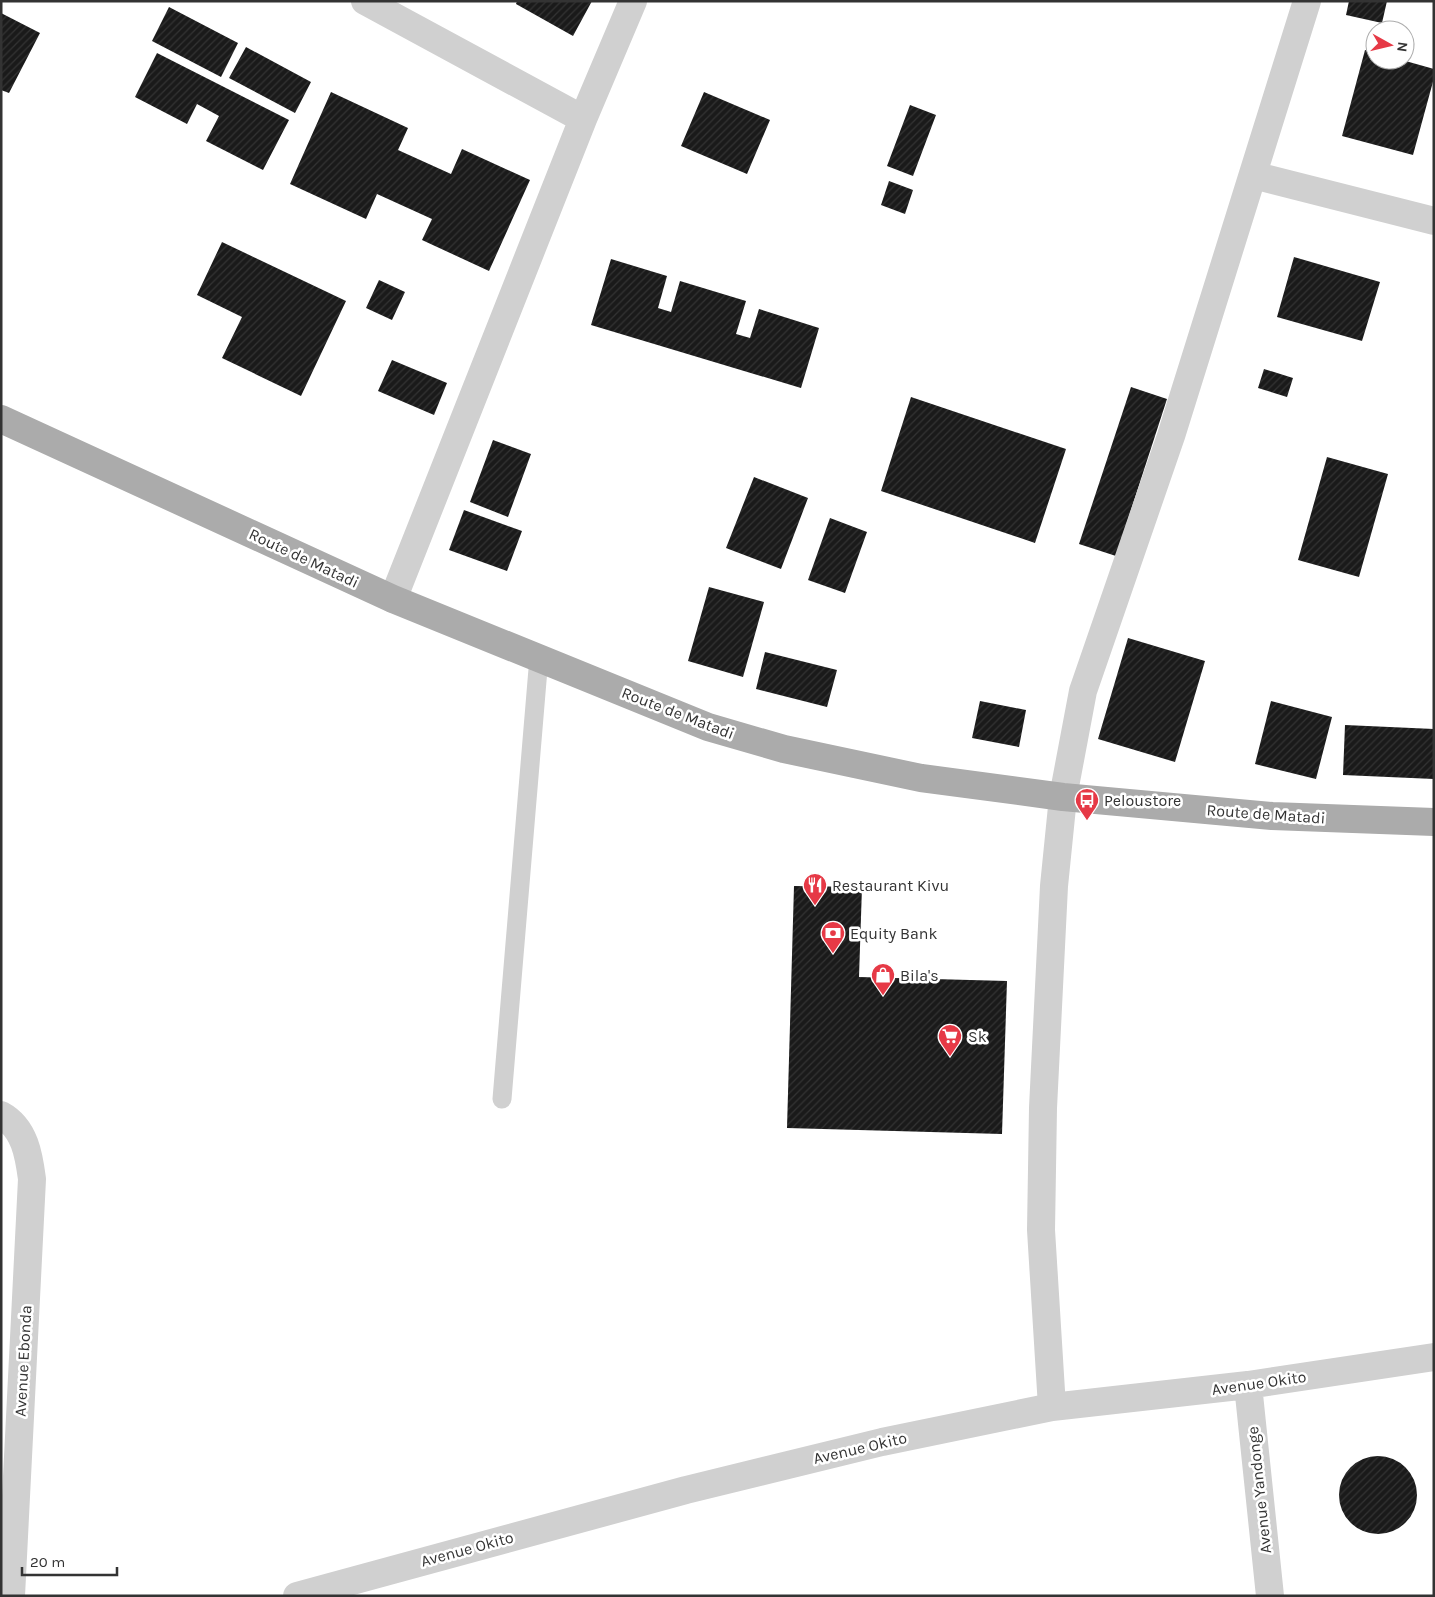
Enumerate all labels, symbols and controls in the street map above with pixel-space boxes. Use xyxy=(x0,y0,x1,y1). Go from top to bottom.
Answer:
north arrow xyxy=(1365,20,1415,70)
text: N xyxy=(1393,41,1411,53)
street label: Route de Matadi xyxy=(246,524,362,592)
street label: Route de Matadi xyxy=(619,683,737,743)
bus stop icon: Peloustore xyxy=(1074,787,1100,821)
place label: Peloustore xyxy=(1104,791,1181,810)
street label: Route de Matadi xyxy=(1206,800,1326,828)
restaurant icon: Restaurant Kivu xyxy=(802,872,828,906)
place label: Restaurant Kivu xyxy=(832,876,949,895)
bank icon: Equity Bank xyxy=(820,920,846,954)
place label: Equity Bank xyxy=(850,924,938,943)
shop icon: Bila's xyxy=(870,962,896,996)
place label: Bila's xyxy=(900,966,939,985)
supermarket icon: Sk xyxy=(937,1023,963,1057)
place label: Sk xyxy=(968,1027,987,1046)
street label: Avenue Ebonda xyxy=(11,1305,35,1417)
street label: Avenue Okito xyxy=(1210,1367,1308,1399)
street label: Avenue Yandonge xyxy=(1243,1425,1275,1555)
street label: Avenue Okito xyxy=(811,1428,909,1468)
street label: Avenue Okito xyxy=(419,1527,515,1571)
scale bar xyxy=(22,1544,118,1576)
text: 20 m xyxy=(30,1553,65,1571)

